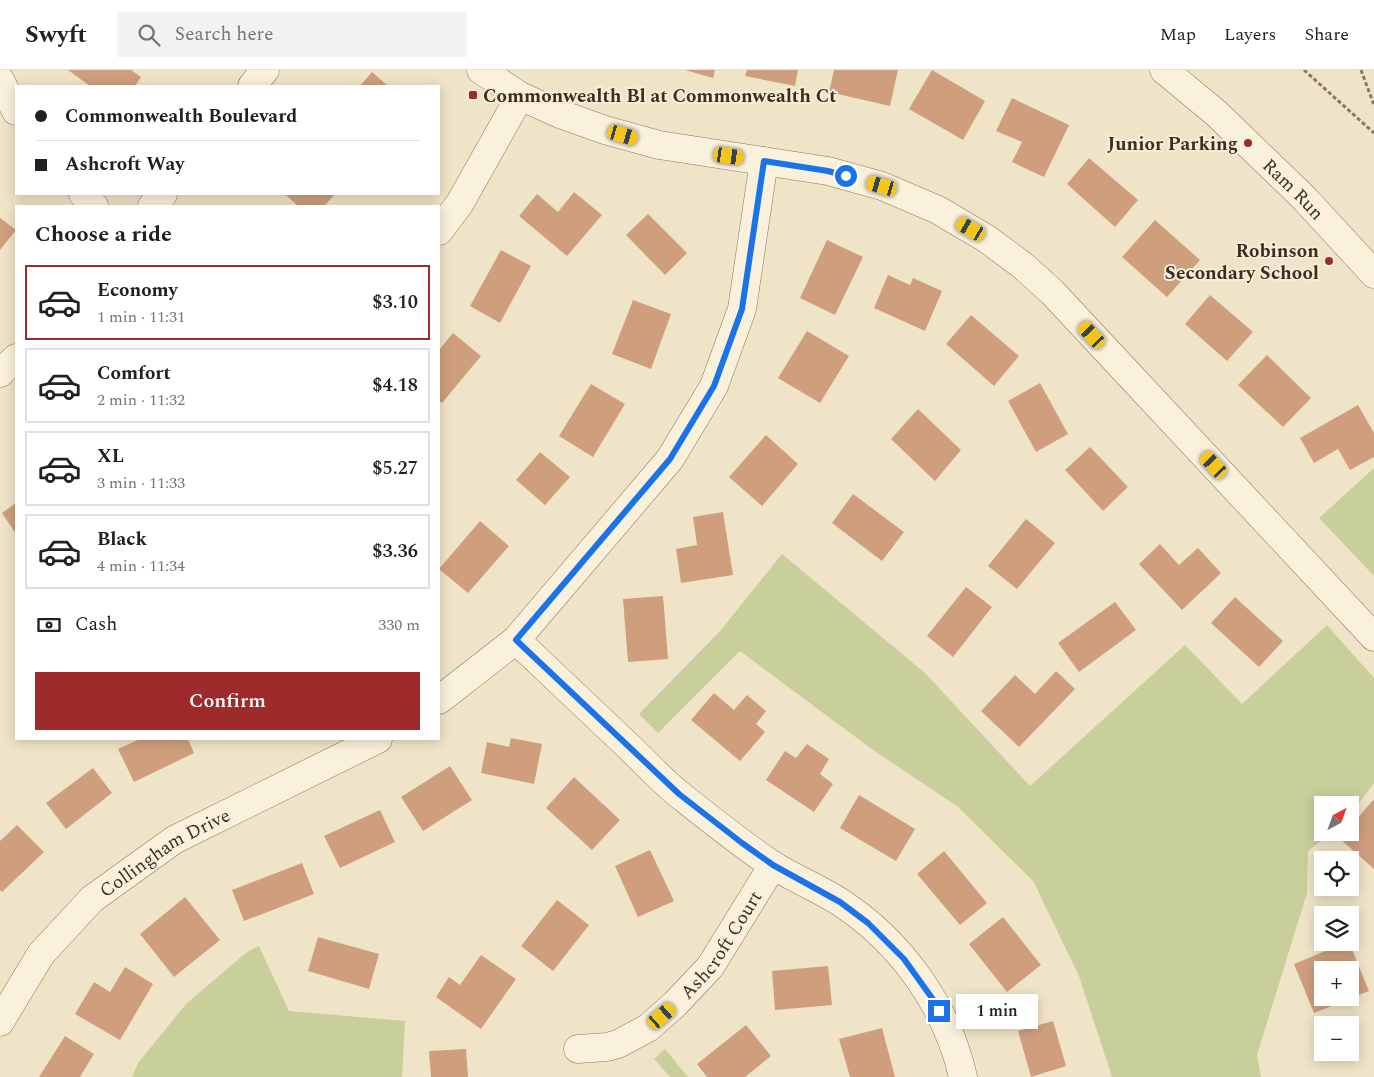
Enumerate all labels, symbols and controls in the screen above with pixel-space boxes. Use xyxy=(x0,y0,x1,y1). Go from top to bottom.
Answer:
search box xyxy=(117,12,467,57)
text: Swyft xyxy=(25,17,87,53)
text: Search here xyxy=(175,20,273,49)
icon: search xyxy=(135,21,163,49)
text: Map xyxy=(1160,21,1196,48)
text: Layers xyxy=(1224,21,1276,48)
text: Share xyxy=(1304,21,1349,48)
place label: Commonwealth Bl at Commonwealth Ct xyxy=(483,82,837,111)
marker: Commonwealth Bl at Commonwealth Ct xyxy=(467,89,479,101)
text: Commonwealth Boulevard xyxy=(65,102,297,131)
car xyxy=(606,124,639,146)
place label: Junior Parking xyxy=(1107,130,1238,159)
marker: Junior Parking xyxy=(1242,137,1254,149)
car xyxy=(713,146,744,166)
text: Ashcroft Way xyxy=(65,150,184,179)
street label: Ram Run xyxy=(1255,152,1330,227)
route start xyxy=(835,165,857,187)
car xyxy=(865,175,898,197)
car xyxy=(954,215,987,243)
text: Choose a ride xyxy=(35,218,172,251)
place label: Robinson Secondary School xyxy=(1165,237,1319,288)
marker: Robinson Secondary School xyxy=(1323,255,1335,267)
text: Economy xyxy=(97,276,178,305)
icon: car xyxy=(37,280,82,325)
text: $3.10 xyxy=(372,288,418,317)
text: 1 min · 11:31 xyxy=(97,305,185,329)
car xyxy=(1076,319,1107,351)
text: Comfort xyxy=(97,359,171,388)
icon: car xyxy=(37,363,82,408)
text: $4.18 xyxy=(372,371,418,400)
text: 2 min · 11:32 xyxy=(97,388,185,412)
text: XL xyxy=(97,442,124,471)
icon: car xyxy=(37,446,82,491)
car xyxy=(1198,449,1229,481)
text: $5.27 xyxy=(372,454,418,483)
text: 3 min · 11:33 xyxy=(97,471,185,495)
text: Black xyxy=(97,525,147,554)
icon: car xyxy=(37,529,82,574)
text: $3.36 xyxy=(372,537,418,566)
text: 4 min · 11:34 xyxy=(97,554,185,578)
text: Cash xyxy=(75,610,117,639)
icon: cash xyxy=(35,611,63,639)
text: 330 m xyxy=(378,613,420,637)
button: Confirm xyxy=(35,672,420,730)
north arrow xyxy=(1314,796,1359,841)
map controls xyxy=(1314,796,1359,1061)
street label: Collingham Drive xyxy=(94,801,236,905)
button: locate xyxy=(1314,851,1359,896)
street label: Ashcroft Court xyxy=(674,885,770,1006)
button: layers xyxy=(1314,906,1359,951)
button: + xyxy=(1314,961,1359,1006)
callout: 1 min xyxy=(956,994,1039,1028)
text: 1 min xyxy=(976,999,1018,1023)
car xyxy=(645,1000,678,1032)
route end xyxy=(928,1000,950,1022)
button: − xyxy=(1314,1016,1359,1061)

